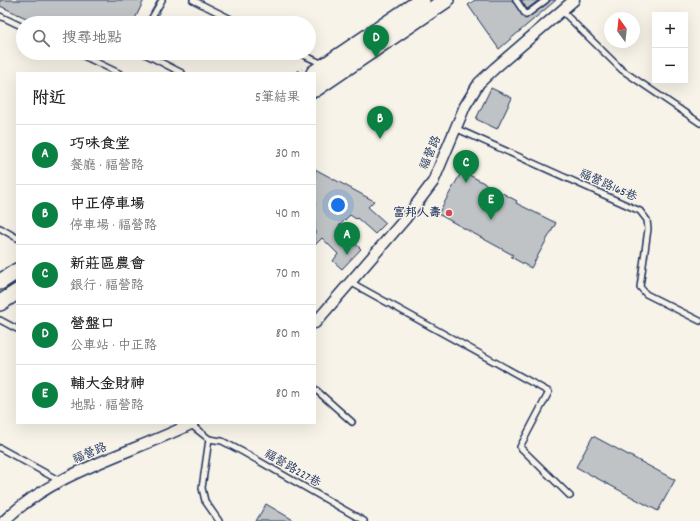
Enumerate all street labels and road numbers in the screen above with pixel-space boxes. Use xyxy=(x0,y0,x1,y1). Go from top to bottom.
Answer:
street label: 福營路 xyxy=(416,133,446,173)
street label: 福營路165巷 xyxy=(576,166,640,206)
street label: 福營路 xyxy=(70,439,110,469)
street label: 福營路227巷 xyxy=(260,446,324,492)

